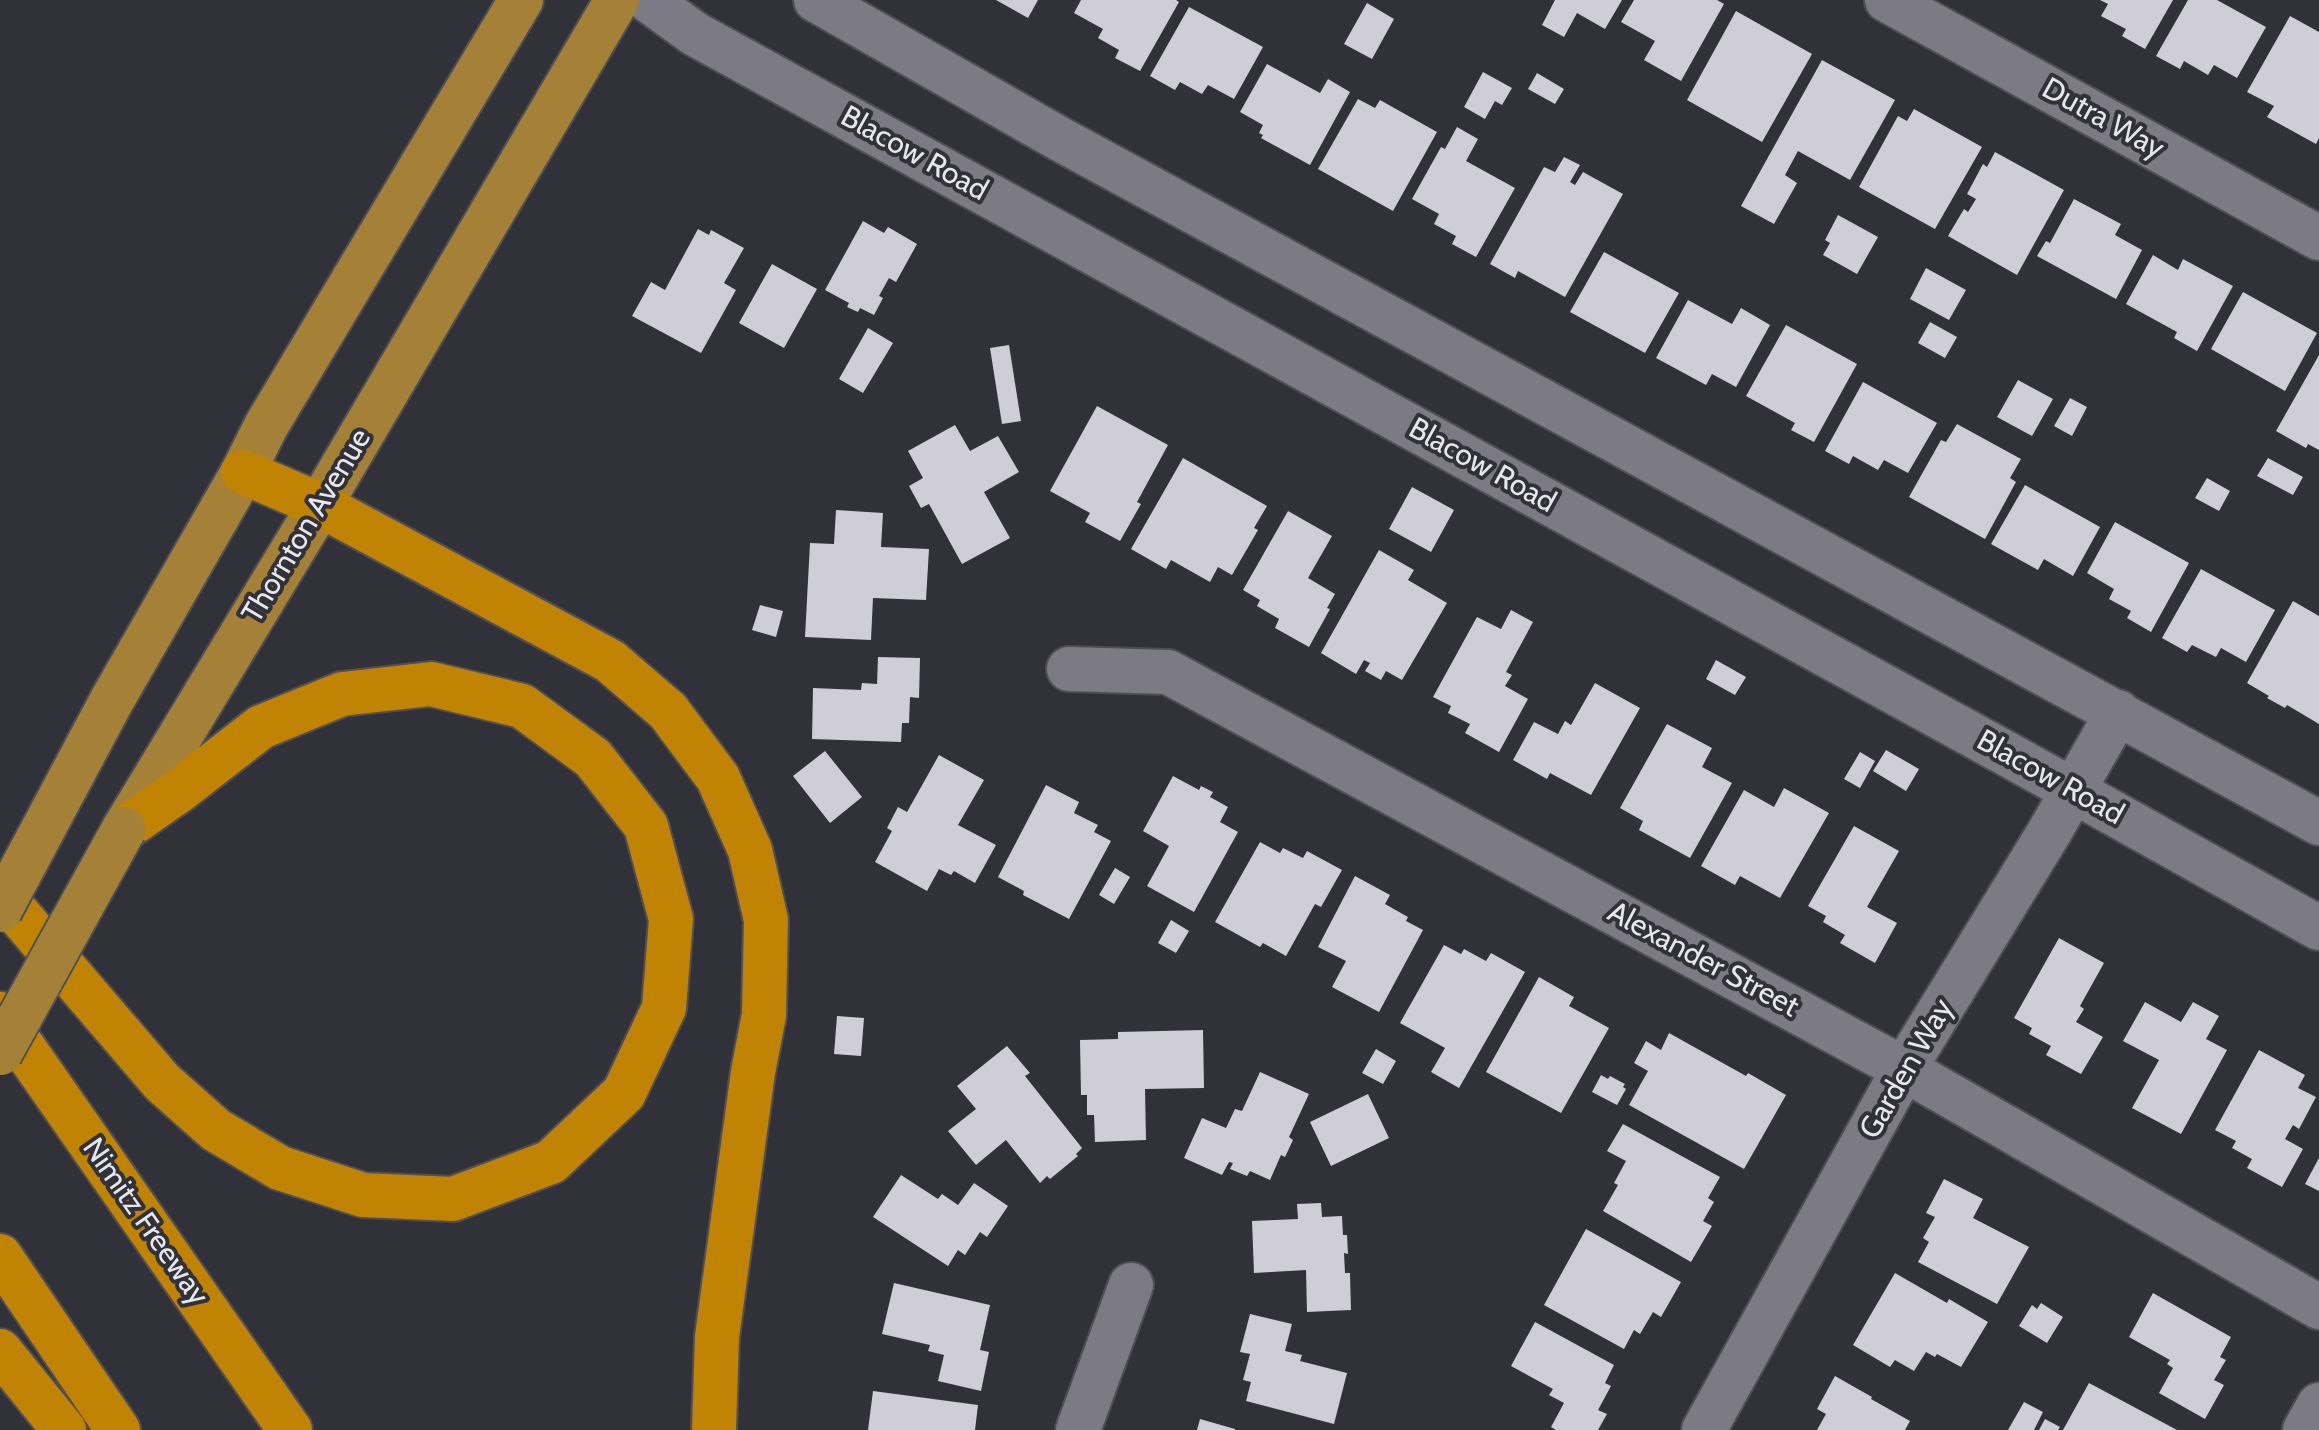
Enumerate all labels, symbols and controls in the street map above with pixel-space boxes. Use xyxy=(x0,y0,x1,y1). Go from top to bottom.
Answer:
street label: Dutra Way xyxy=(2036,71,2170,167)
street label: Blacow Road xyxy=(834,99,994,209)
street label: Blacow Road xyxy=(1402,411,1562,521)
street label: Thornton Avenue xyxy=(235,423,379,629)
street label: Blacow Road xyxy=(1970,723,2130,833)
street label: Alexander Street xyxy=(1601,895,1805,1025)
street label: Garden Way xyxy=(1853,993,1961,1145)
street label: Nimitz Freeway xyxy=(74,1132,216,1312)

